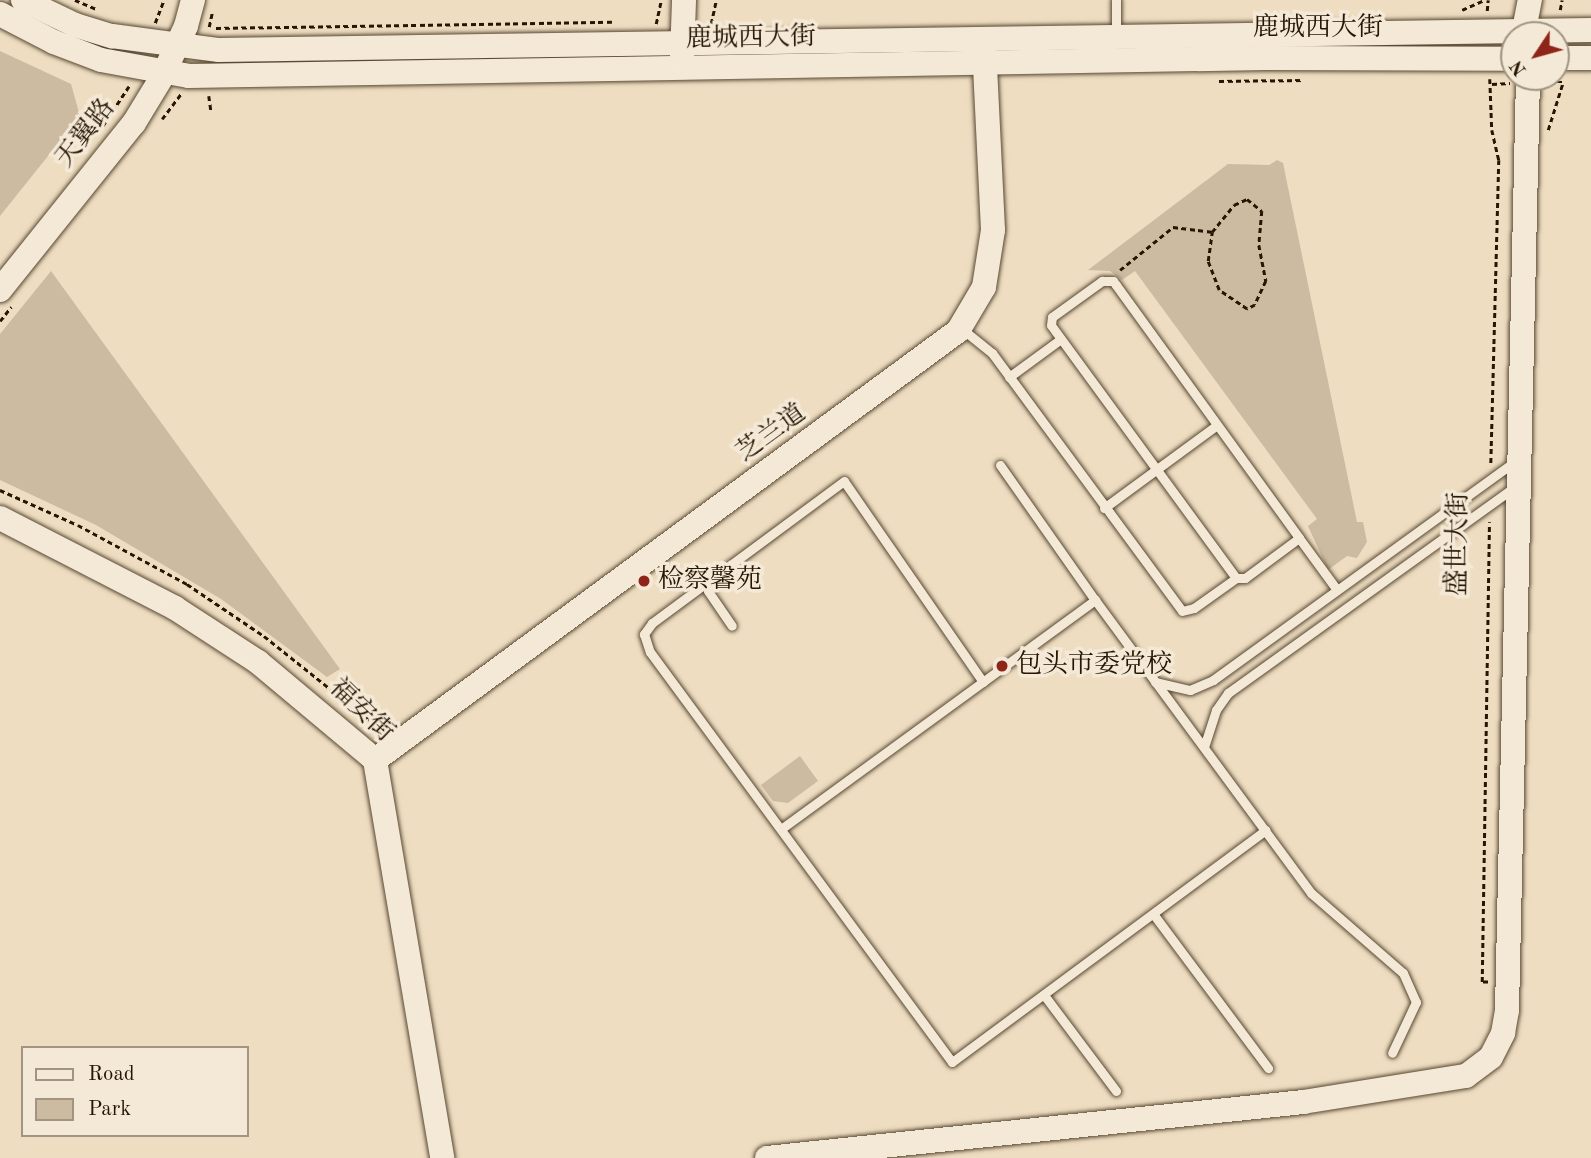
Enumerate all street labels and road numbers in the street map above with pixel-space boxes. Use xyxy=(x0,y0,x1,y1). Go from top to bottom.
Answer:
street label: 鹿城西大街 xyxy=(1253,13,1383,45)
street label: 鹿城西大街 xyxy=(686,22,816,56)
street label: 天翼路 xyxy=(50,94,122,174)
street label: 芝兰道 xyxy=(731,398,813,470)
street label: 盛世大街 xyxy=(1442,492,1476,596)
street label: 福安街 xyxy=(322,673,400,749)

